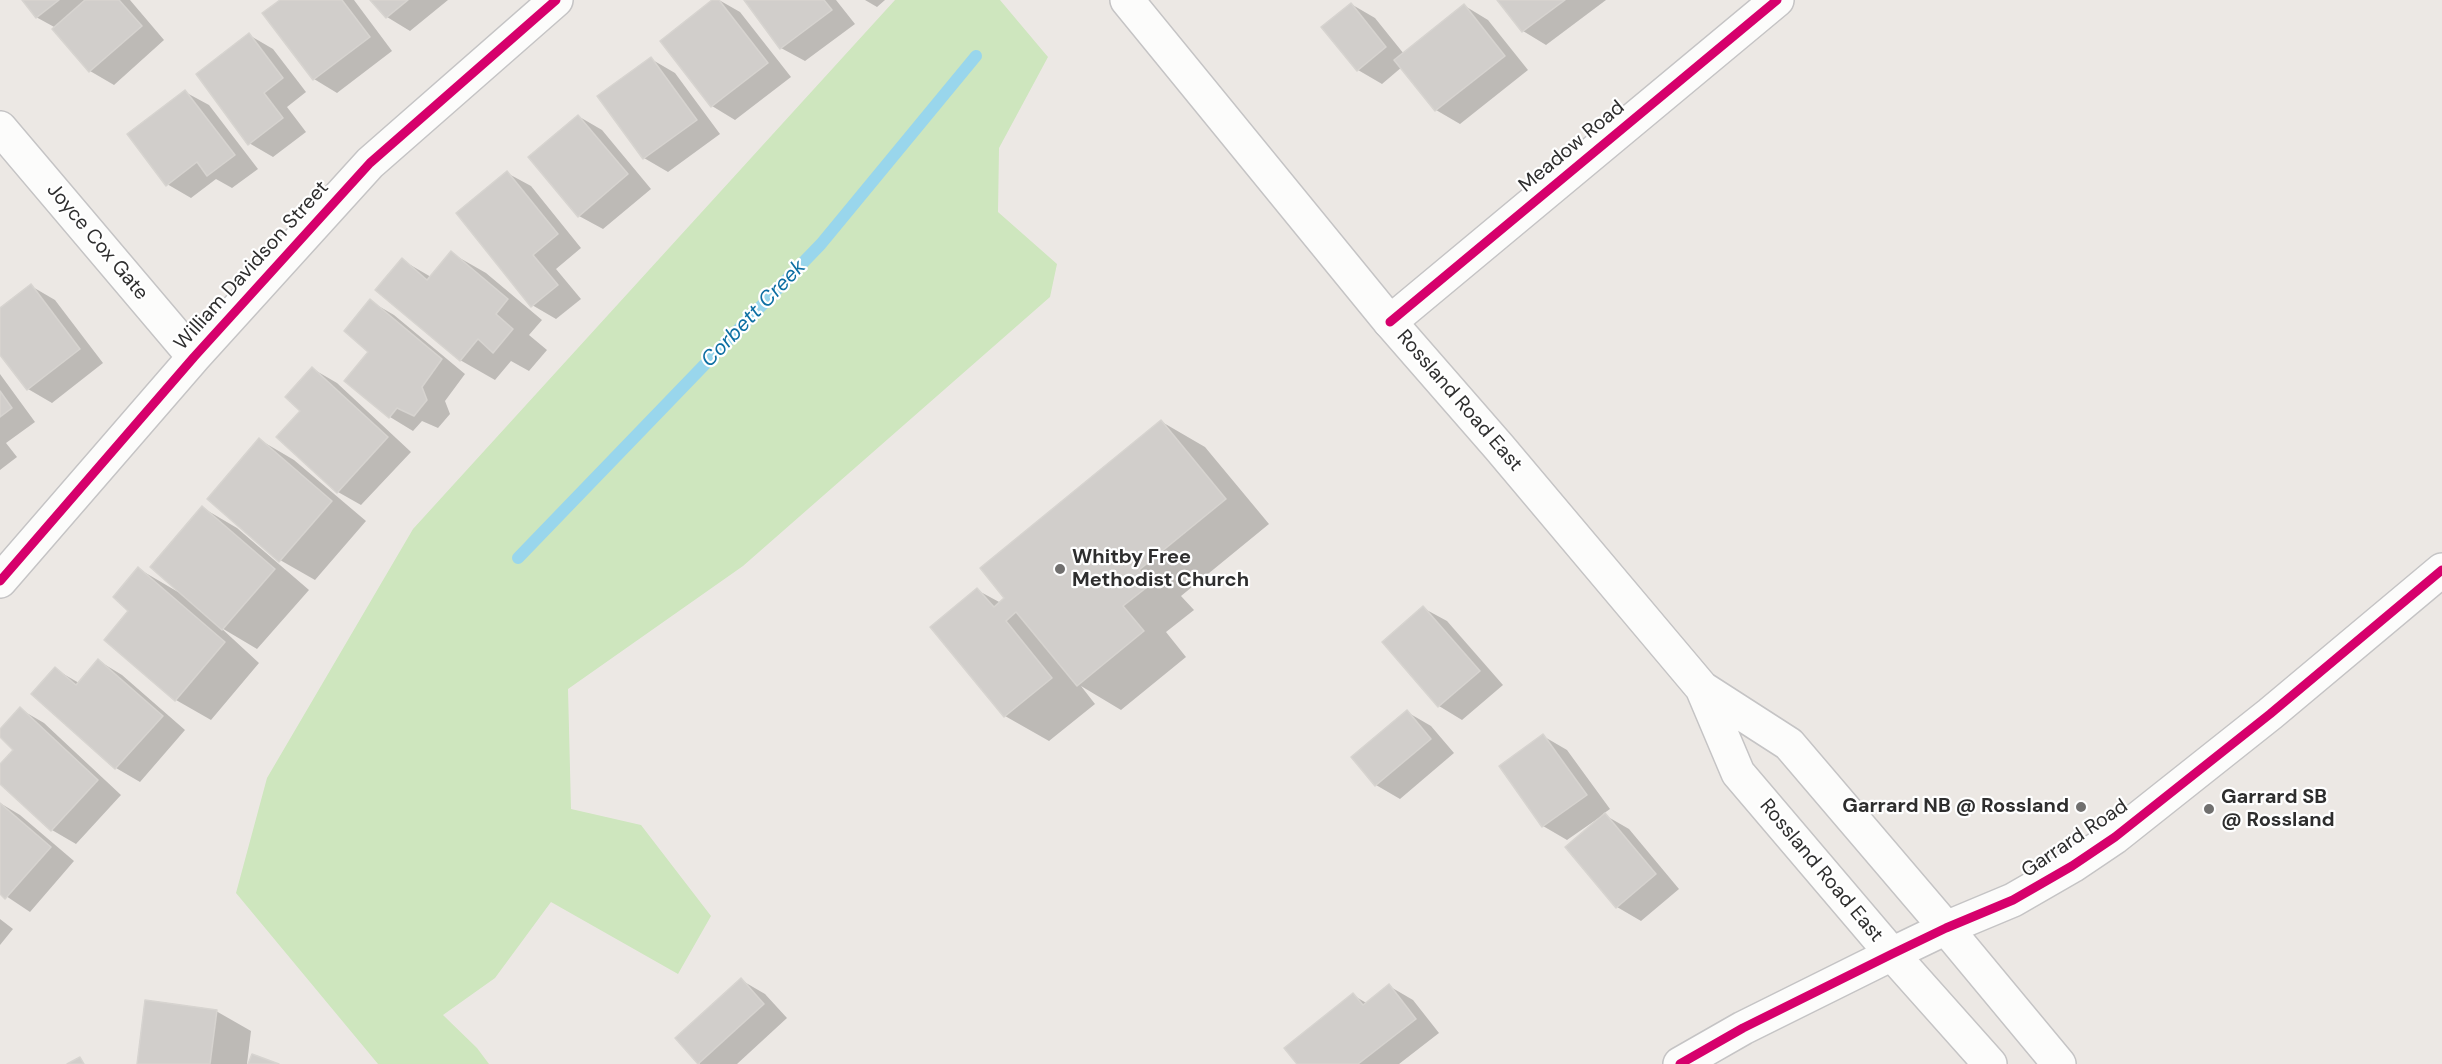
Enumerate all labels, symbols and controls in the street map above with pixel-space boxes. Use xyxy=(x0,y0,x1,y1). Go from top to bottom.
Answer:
street label: Meadow Road xyxy=(1514,96,1630,198)
street label: William Davidson Street xyxy=(170,176,334,356)
street label: Joyce Cox Gate xyxy=(41,179,153,305)
water label: Corbett Creek xyxy=(696,255,812,373)
street label: Rossland Road East xyxy=(1391,325,1527,477)
place label: Whitby Free Methodist Church xyxy=(1072,546,1249,593)
marker: Whitby Free Methodist Church xyxy=(1053,562,1067,576)
place label: Garrard SB @ Rossland xyxy=(2221,786,2335,833)
street label: Rossland Road East xyxy=(1754,795,1888,947)
place label: Garrard NB @ Rossland xyxy=(1842,795,2069,819)
street label: Garrard Road xyxy=(2017,795,2133,883)
marker: Garrard NB @ Rossland xyxy=(2074,800,2088,814)
marker: Garrard SB @ Rossland xyxy=(2202,802,2216,816)

